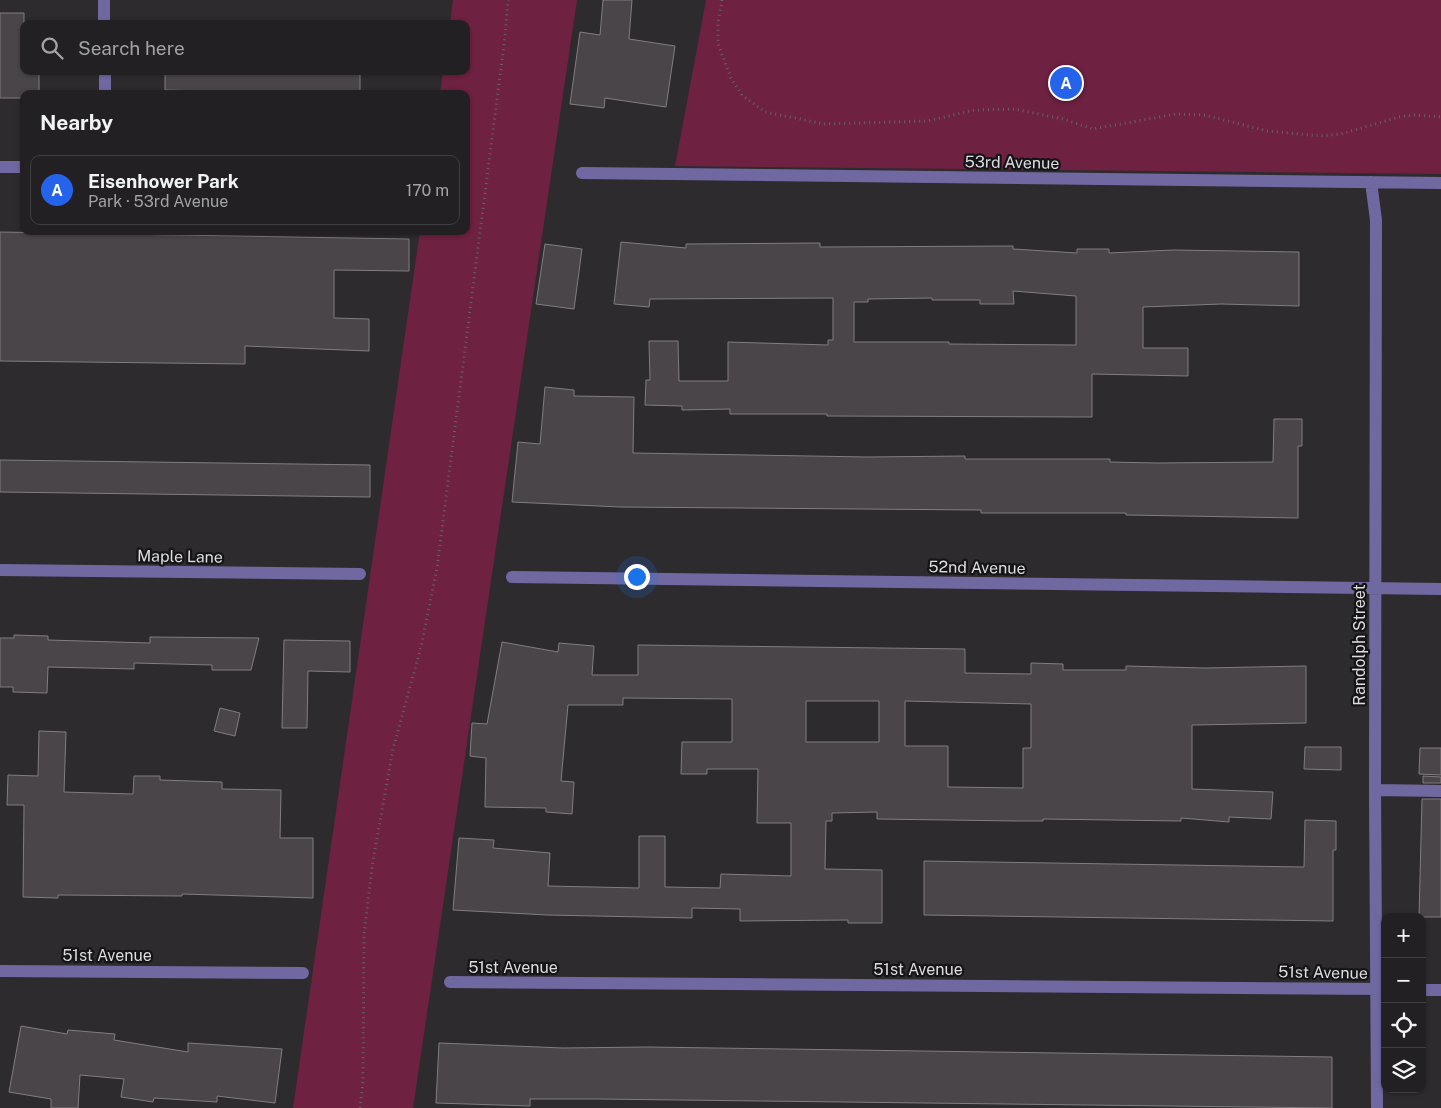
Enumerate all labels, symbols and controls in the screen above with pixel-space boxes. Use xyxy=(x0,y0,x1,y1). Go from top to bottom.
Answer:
search box xyxy=(20,20,470,75)
icon: search xyxy=(38,34,66,62)
text: Search here xyxy=(78,37,185,59)
pin: A xyxy=(1050,64,1082,102)
text: Nearby xyxy=(40,110,113,135)
street label: 53rd Avenue xyxy=(964,152,1060,173)
text: Eisenhower Park xyxy=(88,170,239,192)
text: A xyxy=(51,181,63,200)
text: 170 m xyxy=(406,181,449,200)
text: Park · 53rd Avenue xyxy=(88,192,228,211)
street label: Maple Lane xyxy=(137,546,223,567)
street label: 52nd Avenue xyxy=(928,557,1026,578)
your location xyxy=(624,564,650,590)
street label: Randolph Street xyxy=(1350,584,1369,706)
map controls xyxy=(1381,913,1426,1093)
button: + xyxy=(1381,913,1426,958)
street label: 51st Avenue xyxy=(62,946,152,965)
street label: 51st Avenue xyxy=(468,958,558,977)
button: − xyxy=(1381,958,1426,1003)
street label: 51st Avenue xyxy=(873,960,963,979)
street label: 51st Avenue xyxy=(1278,962,1368,983)
button: locate xyxy=(1381,1003,1426,1048)
button: layers xyxy=(1381,1048,1426,1093)

